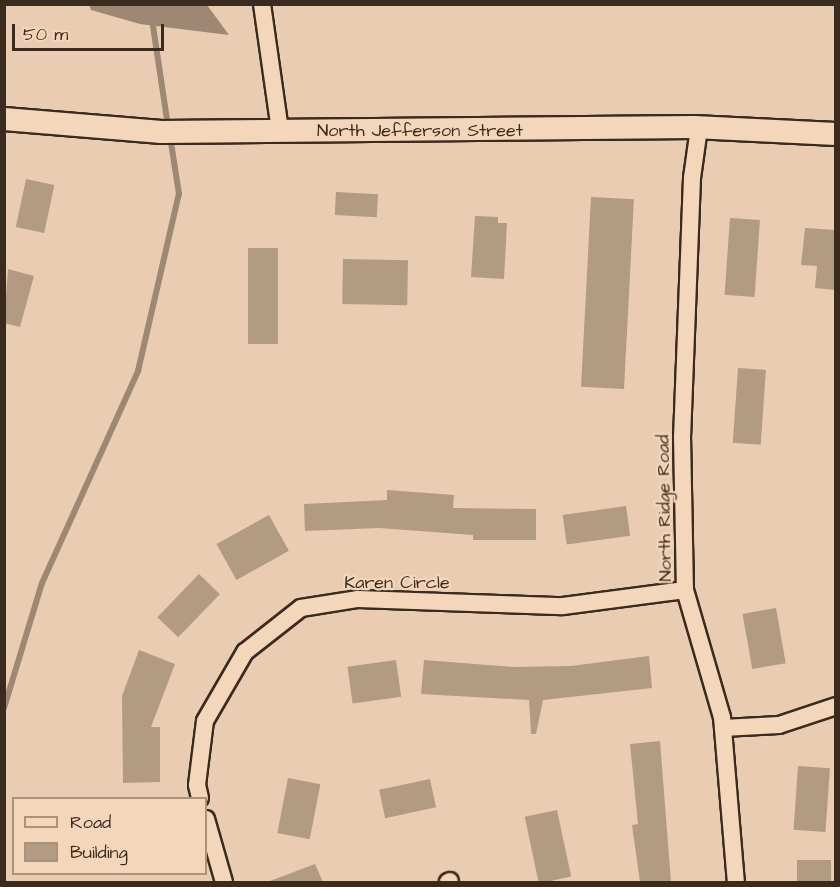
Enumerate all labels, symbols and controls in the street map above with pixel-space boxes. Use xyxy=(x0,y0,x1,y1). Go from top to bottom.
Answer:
scale bar xyxy=(15,12,166,50)
text: 50 m xyxy=(23,22,68,47)
street label: North Jefferson Street xyxy=(317,120,523,142)
street label: North Ridge Road xyxy=(653,434,677,582)
street label: Karen Circle xyxy=(344,572,450,594)
legend xyxy=(12,797,207,875)
text: Road xyxy=(70,810,111,835)
text: Building xyxy=(70,840,128,865)

